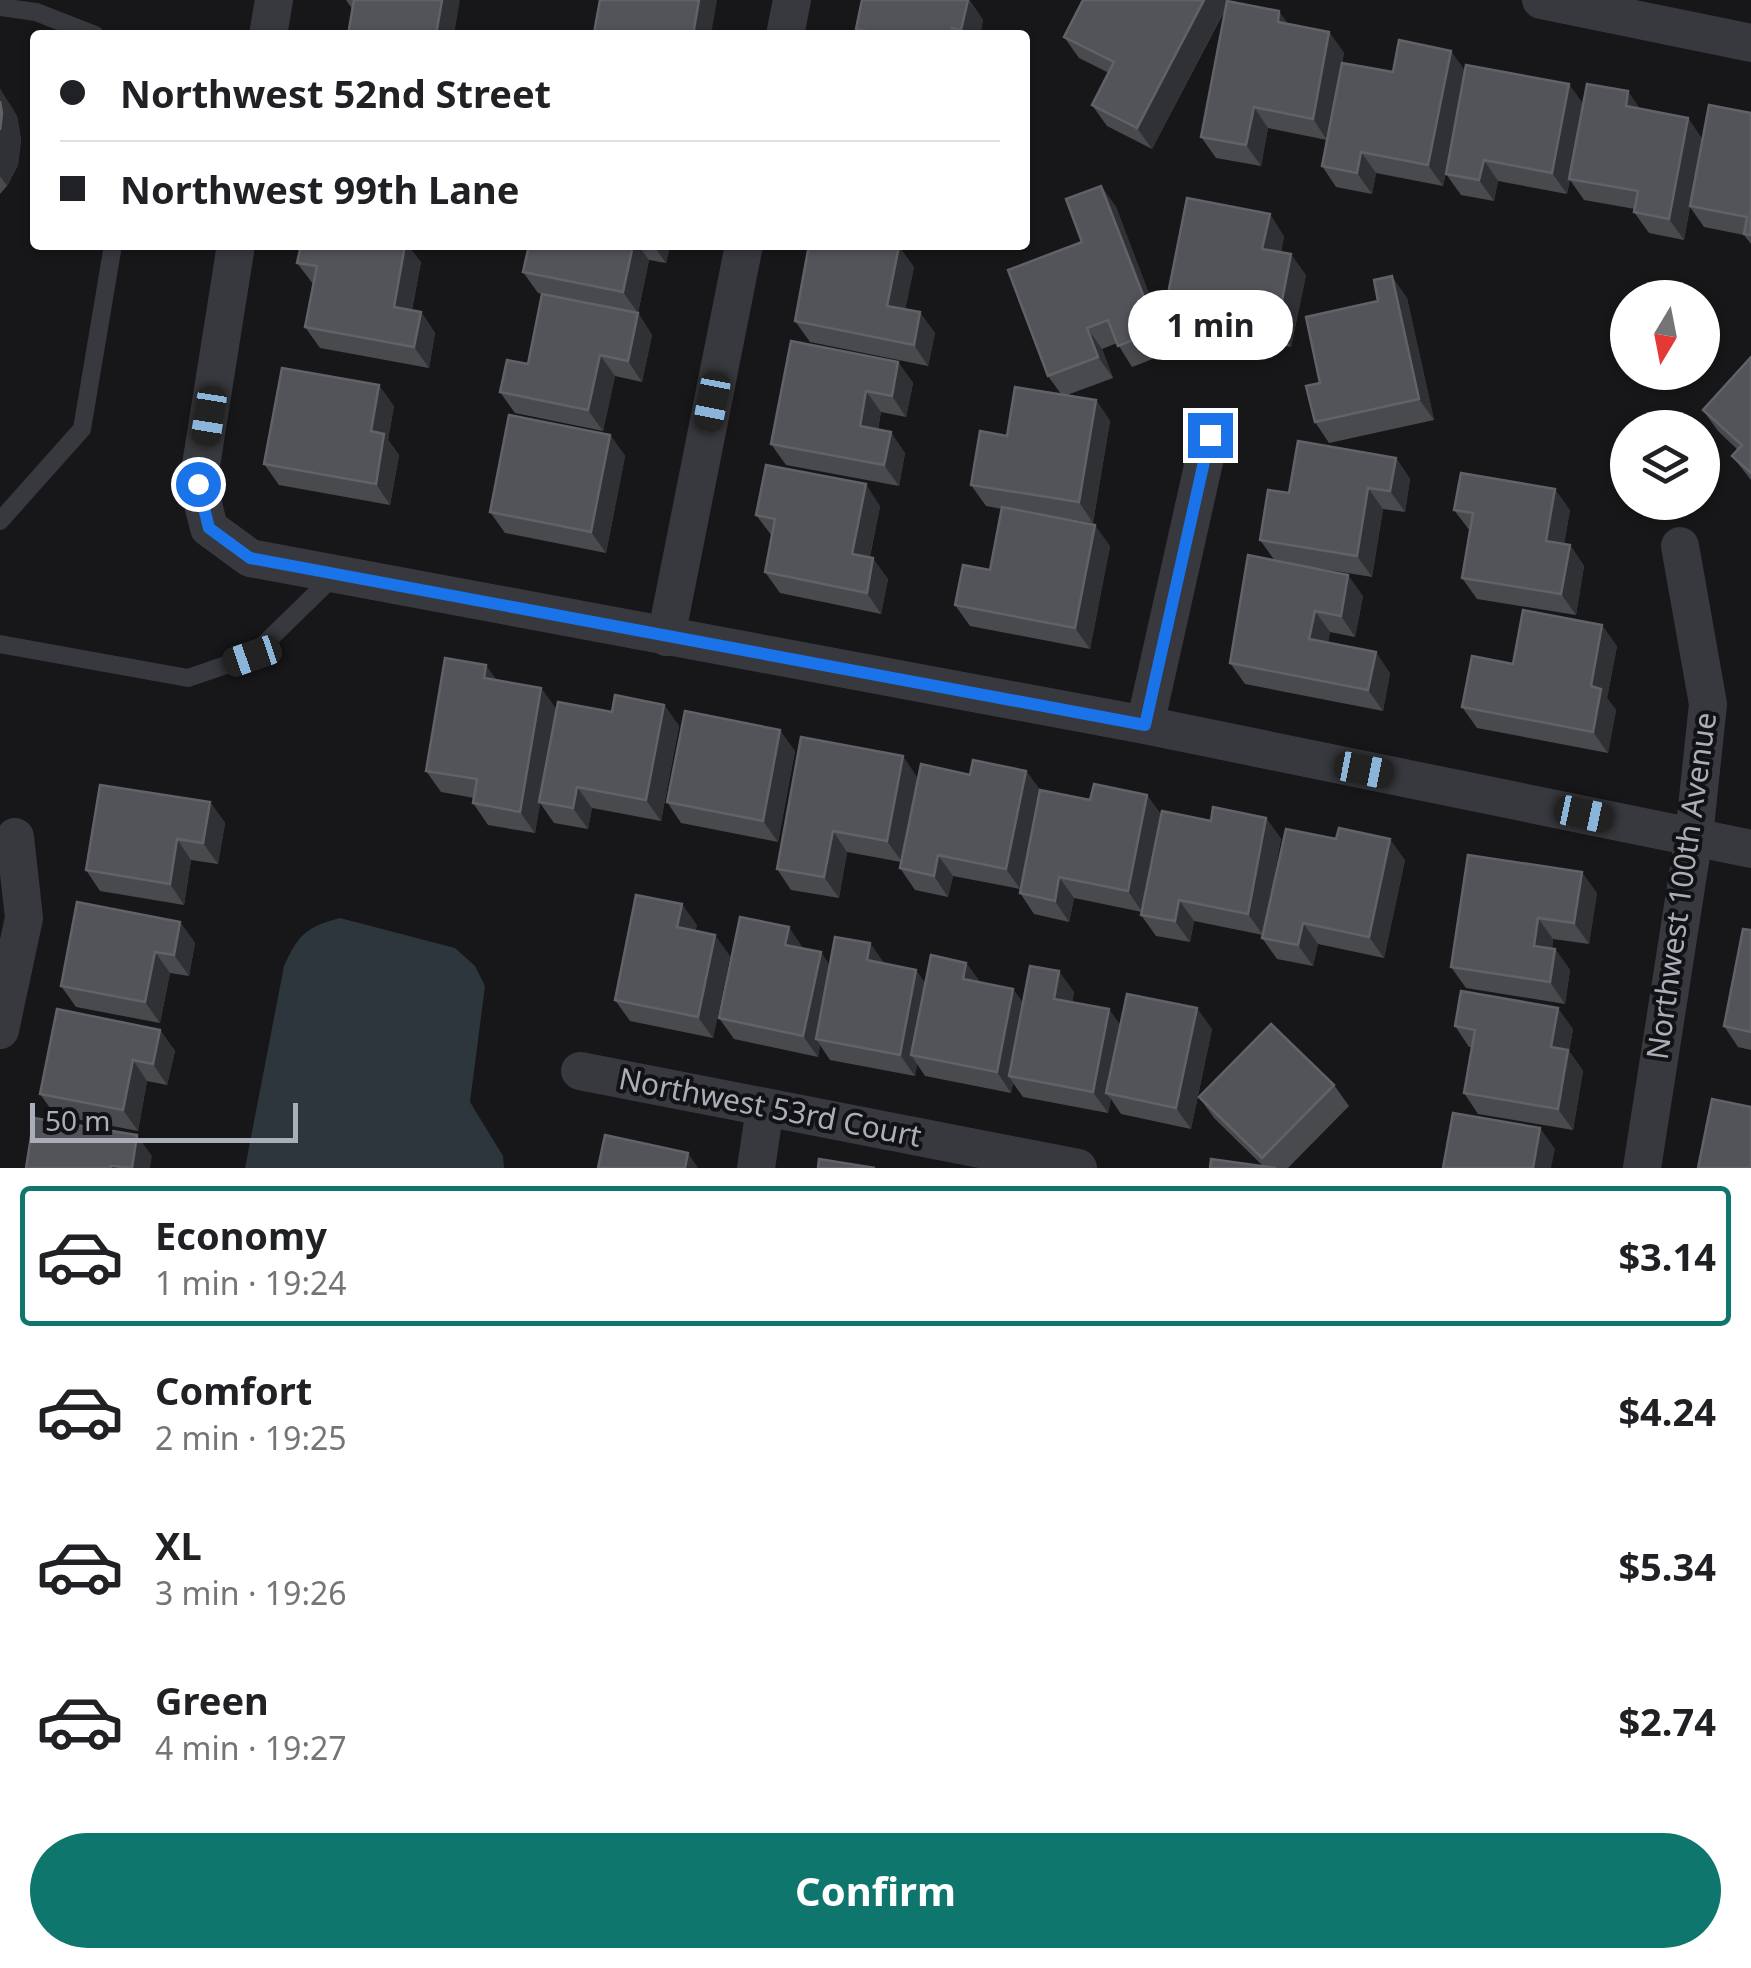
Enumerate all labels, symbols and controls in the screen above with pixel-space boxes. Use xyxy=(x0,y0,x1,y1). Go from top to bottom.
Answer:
text: Northwest 52nd Street xyxy=(120,67,551,119)
text: Northwest 99th Lane xyxy=(120,163,519,215)
north arrow xyxy=(1610,280,1720,390)
map controls xyxy=(1610,280,1720,520)
callout: 1 min xyxy=(1128,290,1292,360)
text: 1 min xyxy=(1166,303,1255,346)
car xyxy=(692,370,732,434)
car xyxy=(189,384,229,448)
button: layers xyxy=(1610,410,1720,520)
route end xyxy=(1188,413,1233,458)
route start xyxy=(176,462,221,507)
car xyxy=(219,632,285,680)
street label: Northwest 100th Avenue xyxy=(1636,710,1725,1062)
car xyxy=(1332,750,1396,790)
car xyxy=(1552,793,1616,835)
street label: Northwest 53rd Court xyxy=(615,1057,925,1156)
scale bar xyxy=(30,1098,298,1142)
text: 50 m xyxy=(45,1101,111,1139)
text: Economy xyxy=(155,1209,327,1261)
icon: car xyxy=(35,1211,125,1301)
text: $3.14 xyxy=(1618,1230,1716,1282)
text: 1 min · 19:24 xyxy=(155,1261,347,1304)
text: Comfort xyxy=(155,1364,312,1416)
icon: car xyxy=(35,1366,125,1456)
text: $4.24 xyxy=(1618,1385,1716,1437)
text: 2 min · 19:25 xyxy=(155,1416,347,1459)
text: XL xyxy=(155,1519,202,1571)
icon: car xyxy=(35,1521,125,1611)
text: $5.34 xyxy=(1618,1540,1716,1592)
text: 3 min · 19:26 xyxy=(155,1571,347,1614)
text: Green xyxy=(155,1674,269,1726)
icon: car xyxy=(35,1676,125,1766)
text: $2.74 xyxy=(1618,1695,1716,1747)
text: 4 min · 19:27 xyxy=(155,1726,347,1769)
button: Confirm xyxy=(30,1833,1721,1948)

